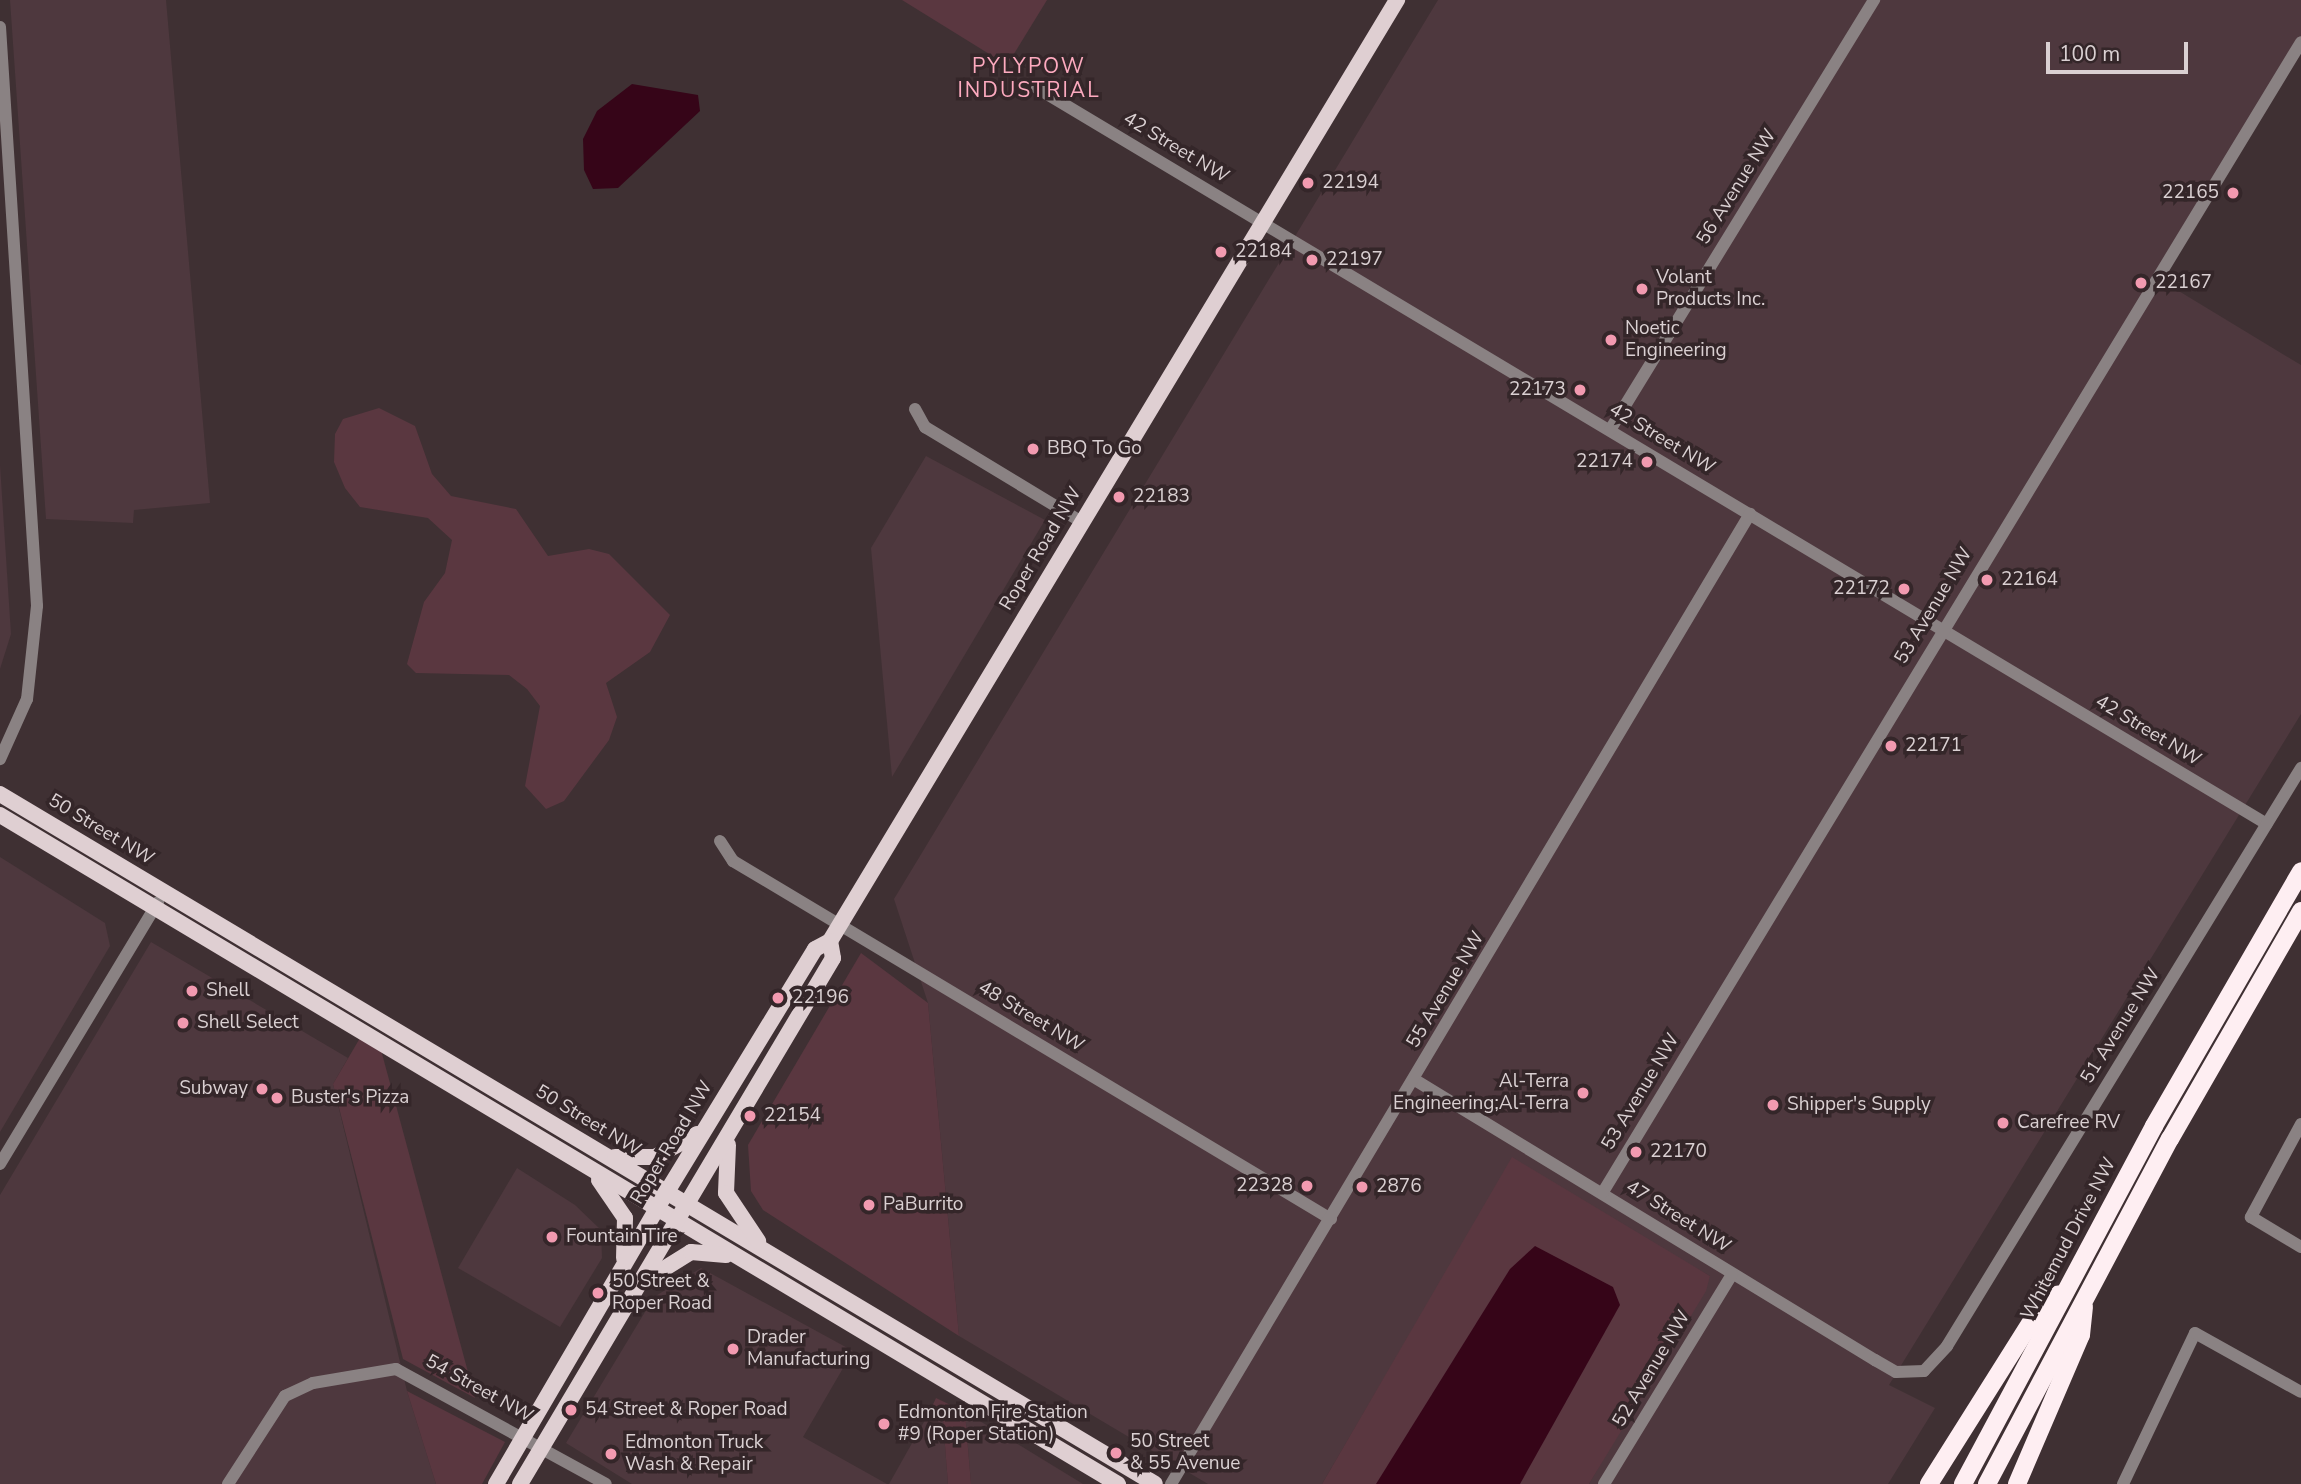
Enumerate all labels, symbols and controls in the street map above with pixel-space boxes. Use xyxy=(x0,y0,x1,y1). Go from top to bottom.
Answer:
scale bar xyxy=(2049,28,2191,72)
text: 100 m xyxy=(2059,40,2120,68)
district label: PYLYPOW INDUSTRIAL xyxy=(959,53,1099,103)
street label: 42 Street NW xyxy=(1119,107,1233,189)
street label: 56 Avenue NW xyxy=(1692,125,1782,249)
place label: 22194 xyxy=(1322,172,1379,194)
marker: 22194 xyxy=(1300,175,1316,191)
place label: 22165 xyxy=(2162,182,2219,204)
marker: 22165 xyxy=(2225,185,2241,201)
place label: 22184 xyxy=(1235,241,1292,263)
marker: 22184 xyxy=(1213,244,1229,260)
place label: 22197 xyxy=(1326,249,1383,271)
marker: 22197 xyxy=(1304,252,1320,268)
place label: Volant Products Inc. xyxy=(1656,267,1765,311)
place label: 22167 xyxy=(2155,272,2212,294)
marker: 22167 xyxy=(2133,275,2149,291)
marker: Volant Products Inc. xyxy=(1634,281,1650,297)
place label: Noetic Engineering xyxy=(1625,318,1727,362)
marker: Noetic Engineering xyxy=(1603,332,1619,348)
place label: 22173 xyxy=(1509,379,1566,401)
marker: 22173 xyxy=(1572,382,1588,398)
street label: 42 Street NW xyxy=(1605,398,1719,480)
place label: BBQ To Go xyxy=(1047,438,1142,460)
marker: BBQ To Go xyxy=(1025,441,1041,457)
place label: 22174 xyxy=(1576,451,1633,473)
marker: 22174 xyxy=(1639,454,1655,470)
street label: Roper Road NW xyxy=(995,483,1087,615)
place label: 22183 xyxy=(1133,486,1190,508)
marker: 22183 xyxy=(1111,489,1127,505)
street label: 53 Avenue NW xyxy=(1890,543,1978,669)
place label: 22164 xyxy=(2001,569,2058,591)
marker: 22164 xyxy=(1979,572,1995,588)
place label: 22172 xyxy=(1833,578,1890,600)
marker: 22172 xyxy=(1896,581,1912,597)
street label: 42 Street NW xyxy=(2091,690,2205,772)
place label: 22171 xyxy=(1905,735,1962,757)
marker: 22171 xyxy=(1883,738,1899,754)
street label: 50 Street NW xyxy=(44,789,158,871)
street label: 55 Avenue NW xyxy=(1402,927,1490,1053)
street label: 51 Avenue NW xyxy=(2076,964,2166,1088)
street label: 48 Street NW xyxy=(974,976,1088,1058)
place label: Shell xyxy=(206,980,250,1002)
marker: Shell xyxy=(184,983,200,999)
place label: 22196 xyxy=(792,987,849,1009)
marker: 22196 xyxy=(770,990,786,1006)
place label: Shell Select xyxy=(197,1012,299,1034)
marker: Shell Select xyxy=(175,1015,191,1031)
street label: 53 Avenue NW xyxy=(1597,1029,1685,1155)
place label: Al-Terra Engineering;Al-Terra xyxy=(1393,1071,1569,1115)
street label: Roper Road NW xyxy=(626,1077,718,1209)
place label: Subway xyxy=(179,1078,248,1100)
street label: 50 Street NW xyxy=(531,1080,645,1162)
marker: Subway xyxy=(254,1081,270,1097)
marker: Al-Terra Engineering;Al-Terra xyxy=(1575,1085,1591,1101)
place label: Buster's Pizza xyxy=(291,1087,409,1109)
marker: Buster's Pizza xyxy=(269,1090,285,1106)
place label: Shipper's Supply xyxy=(1787,1094,1931,1116)
marker: Shipper's Supply xyxy=(1765,1097,1781,1113)
place label: 22154 xyxy=(764,1105,821,1127)
marker: 22154 xyxy=(742,1108,758,1124)
place label: Carefree RV xyxy=(2017,1112,2120,1134)
marker: Carefree RV xyxy=(1995,1115,2011,1131)
place label: 22170 xyxy=(1650,1141,1707,1163)
marker: 22170 xyxy=(1628,1144,1644,1160)
street label: Whitemud Drive NW xyxy=(2017,1154,2121,1324)
place label: 22328 xyxy=(1236,1175,1293,1197)
place label: 2876 xyxy=(1376,1176,1422,1198)
street label: 47 Street NW xyxy=(1621,1176,1735,1258)
marker: 22328 xyxy=(1299,1178,1315,1194)
marker: 2876 xyxy=(1354,1179,1370,1195)
place label: PaBurrito xyxy=(883,1194,963,1216)
marker: PaBurrito xyxy=(861,1197,877,1213)
place label: Fountain Tire xyxy=(566,1226,678,1248)
marker: Fountain Tire xyxy=(544,1229,560,1245)
place label: 50 Street & Roper Road xyxy=(612,1271,712,1315)
marker: 50 Street & Roper Road xyxy=(590,1285,606,1301)
street label: 52 Avenue NW xyxy=(1608,1306,1696,1432)
place label: Drader Manufacturing xyxy=(747,1327,870,1371)
marker: Drader Manufacturing xyxy=(725,1341,741,1357)
street label: 54 Street NW xyxy=(421,1350,537,1428)
place label: 54 Street & Roper Road xyxy=(585,1399,788,1421)
marker: 54 Street & Roper Road xyxy=(563,1402,579,1418)
place label: Edmonton Fire Station #9 (Roper Station) xyxy=(898,1402,1088,1446)
marker: Edmonton Fire Station #9 (Roper Station) xyxy=(876,1416,892,1432)
place label: 50 Street & 55 Avenue xyxy=(1130,1431,1240,1475)
place label: Edmonton Truck Wash & Repair xyxy=(625,1432,763,1476)
marker: 50 Street & 55 Avenue xyxy=(1108,1445,1124,1461)
marker: Edmonton Truck Wash & Repair xyxy=(603,1446,619,1462)

